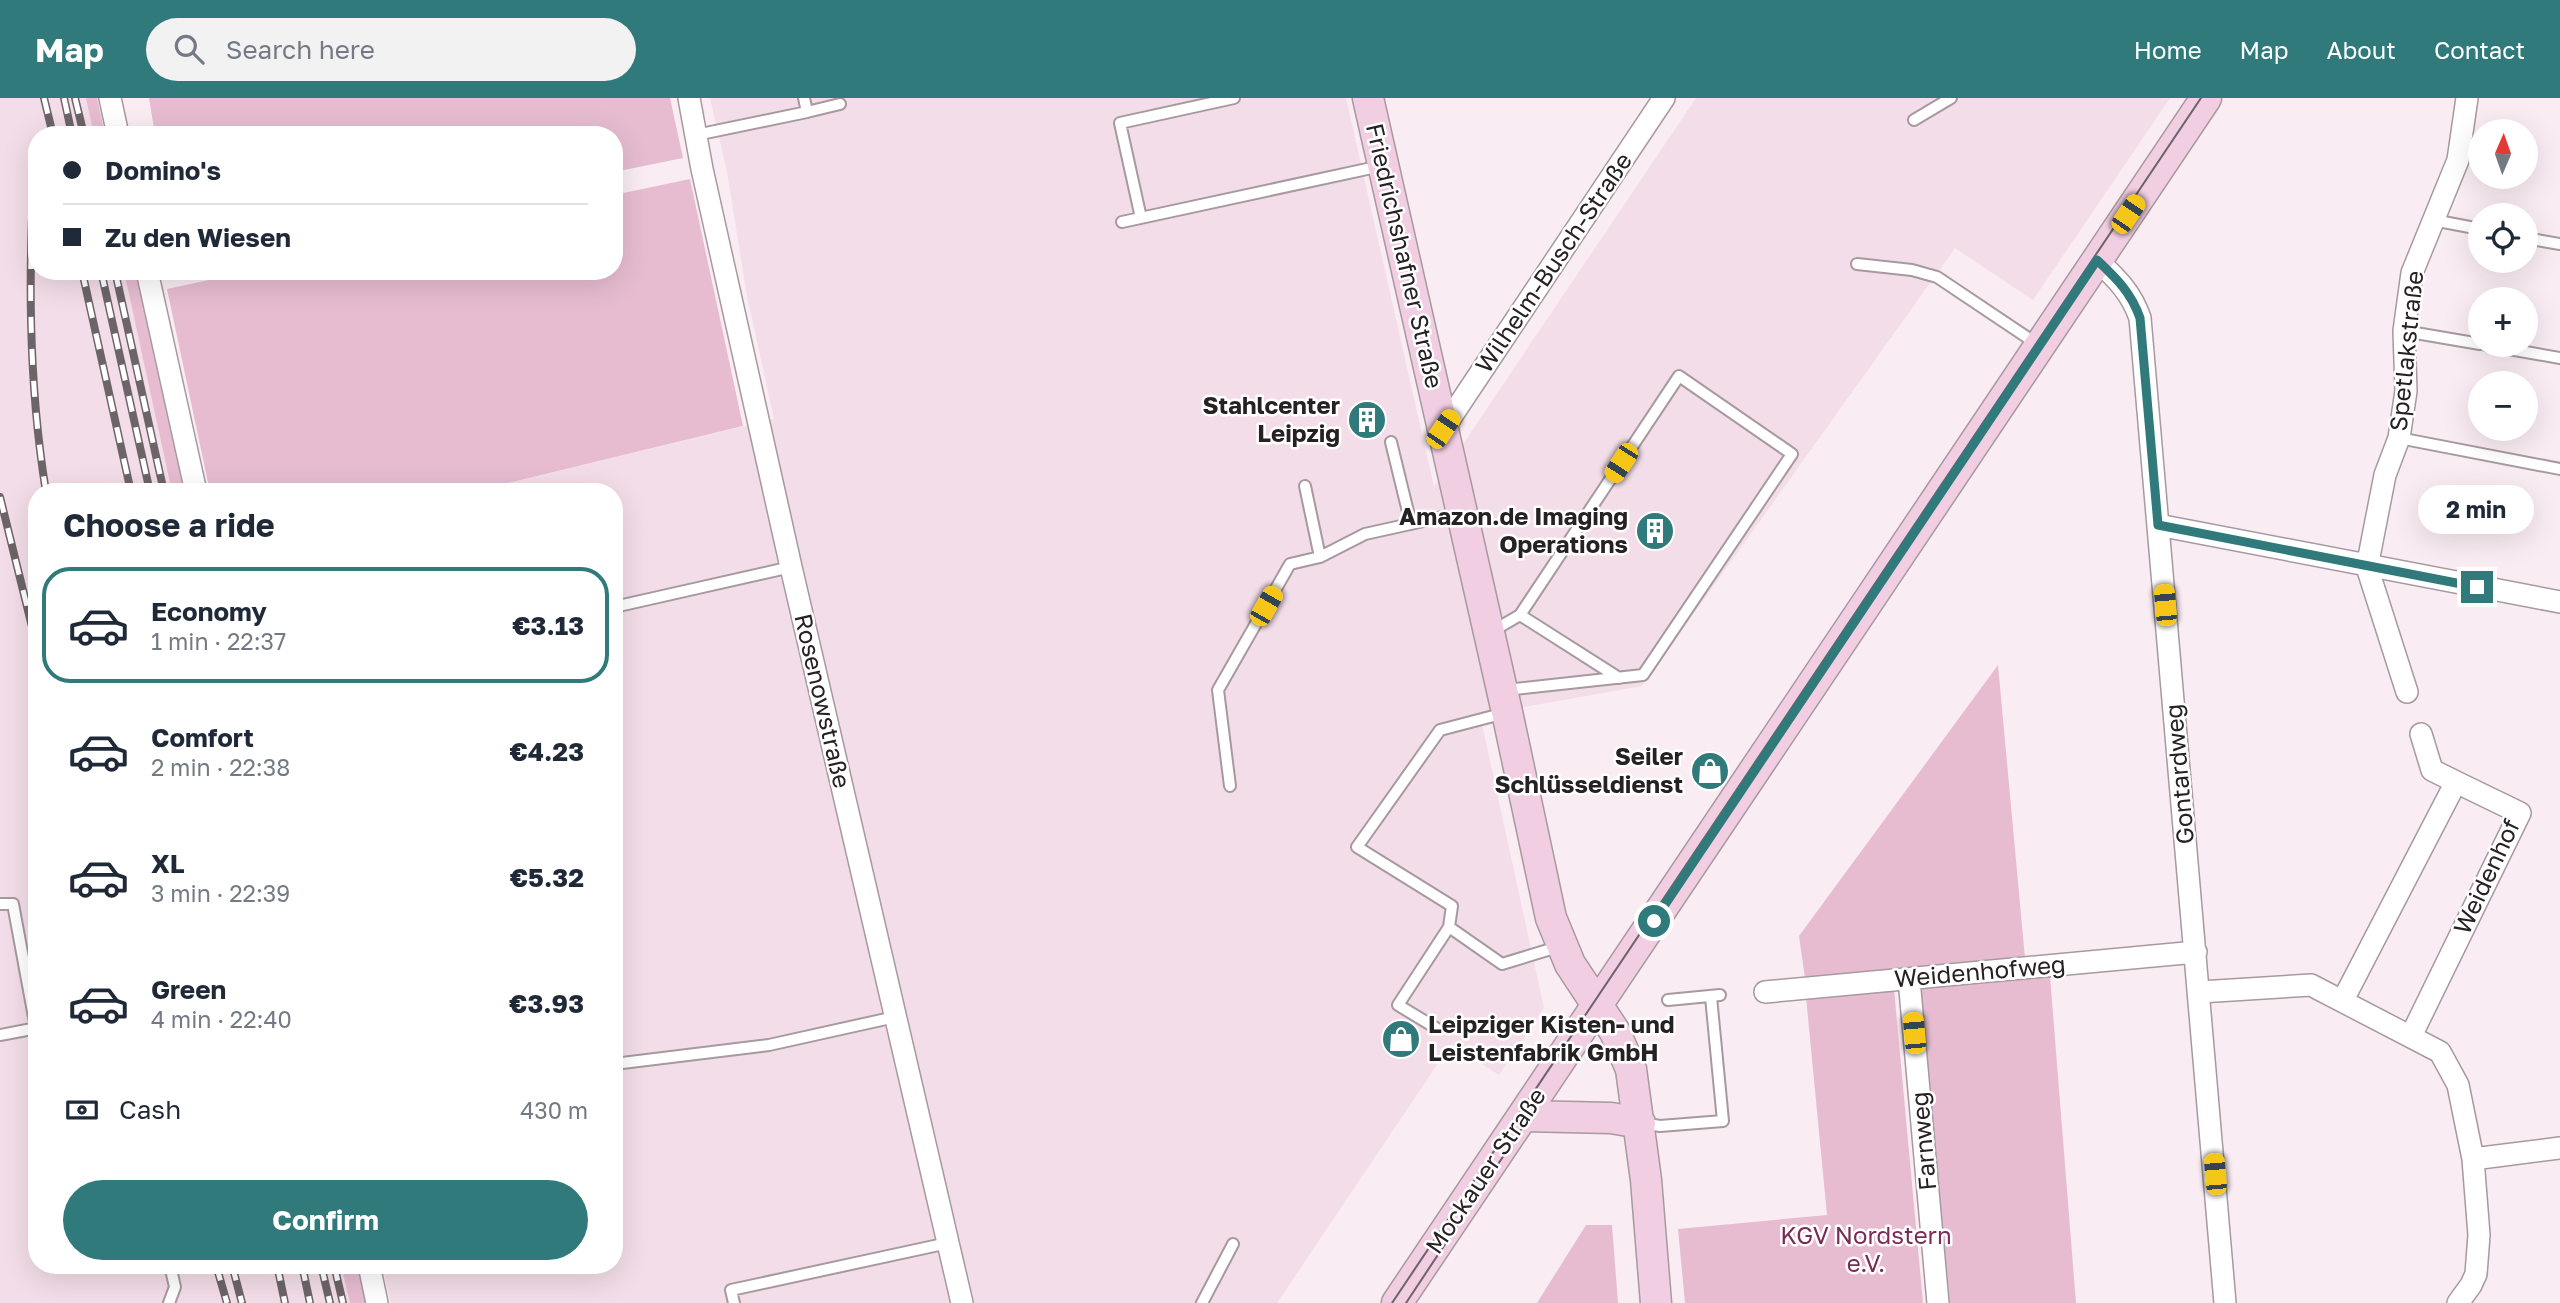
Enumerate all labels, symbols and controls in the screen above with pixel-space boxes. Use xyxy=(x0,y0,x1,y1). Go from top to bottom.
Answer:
search box xyxy=(146,18,636,81)
text: Map xyxy=(35,30,104,69)
icon: search xyxy=(170,30,208,68)
text: Search here xyxy=(226,34,375,65)
text: Home xyxy=(2134,35,2202,64)
text: Map xyxy=(2240,35,2289,64)
text: About xyxy=(2327,35,2396,64)
text: Contact xyxy=(2434,35,2525,64)
north arrow xyxy=(2468,119,2538,189)
map controls xyxy=(2468,119,2538,441)
street label: Friedrichshafner Straße xyxy=(1361,120,1450,391)
street label: Wilhelm-Busch-Straße xyxy=(1468,147,1637,378)
text: Domino's xyxy=(105,155,221,186)
car xyxy=(2108,191,2149,237)
button: locate xyxy=(2468,203,2538,273)
text: Zu den Wiesen xyxy=(105,222,291,253)
street label: Spetlakstraße xyxy=(2383,269,2428,433)
button: + xyxy=(2468,287,2538,357)
button: − xyxy=(2468,371,2538,441)
place label: Stahlcenter Leipzig xyxy=(1203,390,1340,447)
building icon: Stahlcenter Leipzig xyxy=(1346,399,1388,441)
car xyxy=(1423,406,1464,452)
car xyxy=(1601,440,1642,486)
callout: 2 min xyxy=(2419,486,2535,534)
text: 2 min xyxy=(2446,495,2506,523)
place label: Amazon.de Imaging Operations xyxy=(1399,501,1628,558)
text: Choose a ride xyxy=(63,506,275,544)
building icon: Amazon.de Imaging Operations xyxy=(1634,510,1676,552)
route end xyxy=(2461,571,2493,603)
car xyxy=(1247,583,1286,629)
car xyxy=(2153,583,2178,627)
icon: car xyxy=(67,594,130,657)
text: Economy xyxy=(151,596,267,627)
text: €3.13 xyxy=(512,610,584,641)
street label: Rosenowstraße xyxy=(789,611,858,791)
text: 1 min · 22:37 xyxy=(151,627,286,655)
street label: Gontardweg xyxy=(2158,703,2199,846)
icon: car xyxy=(67,720,130,783)
text: Comfort xyxy=(151,722,254,753)
text: €4.23 xyxy=(509,736,584,767)
place label: Seiler Schlüsseldienst xyxy=(1494,741,1683,798)
shop icon: Seiler Schlüsseldienst xyxy=(1689,750,1731,792)
text: 2 min · 22:38 xyxy=(151,753,290,781)
street label: Weidenhof xyxy=(2446,814,2525,938)
icon: car xyxy=(67,846,130,909)
text: XL xyxy=(151,848,185,879)
text: €5.32 xyxy=(510,862,584,893)
text: 3 min · 22:39 xyxy=(151,879,290,907)
route start xyxy=(1638,905,1670,937)
street label: Weidenhofweg xyxy=(1893,949,2067,992)
icon: car xyxy=(67,972,130,1035)
text: Green xyxy=(151,974,226,1005)
text: €3.93 xyxy=(509,988,584,1019)
text: 4 min · 22:40 xyxy=(151,1005,292,1033)
place label: Leipziger Kisten- und Leistenfabrik GmbH xyxy=(1428,1009,1674,1066)
car xyxy=(1902,1011,1927,1055)
shop icon: Leipziger Kisten- und Leistenfabrik GmbH xyxy=(1380,1018,1422,1060)
street label: Mockauer Straße xyxy=(1419,1082,1551,1259)
street label: Farnweg xyxy=(1904,1090,1941,1192)
icon: cash xyxy=(63,1091,101,1129)
text: Cash xyxy=(119,1094,181,1125)
text: 430 m xyxy=(520,1096,588,1124)
car xyxy=(2203,1152,2228,1196)
button: Confirm xyxy=(63,1180,588,1260)
park label: KGV Nordstern e.V. xyxy=(1780,1220,1952,1277)

